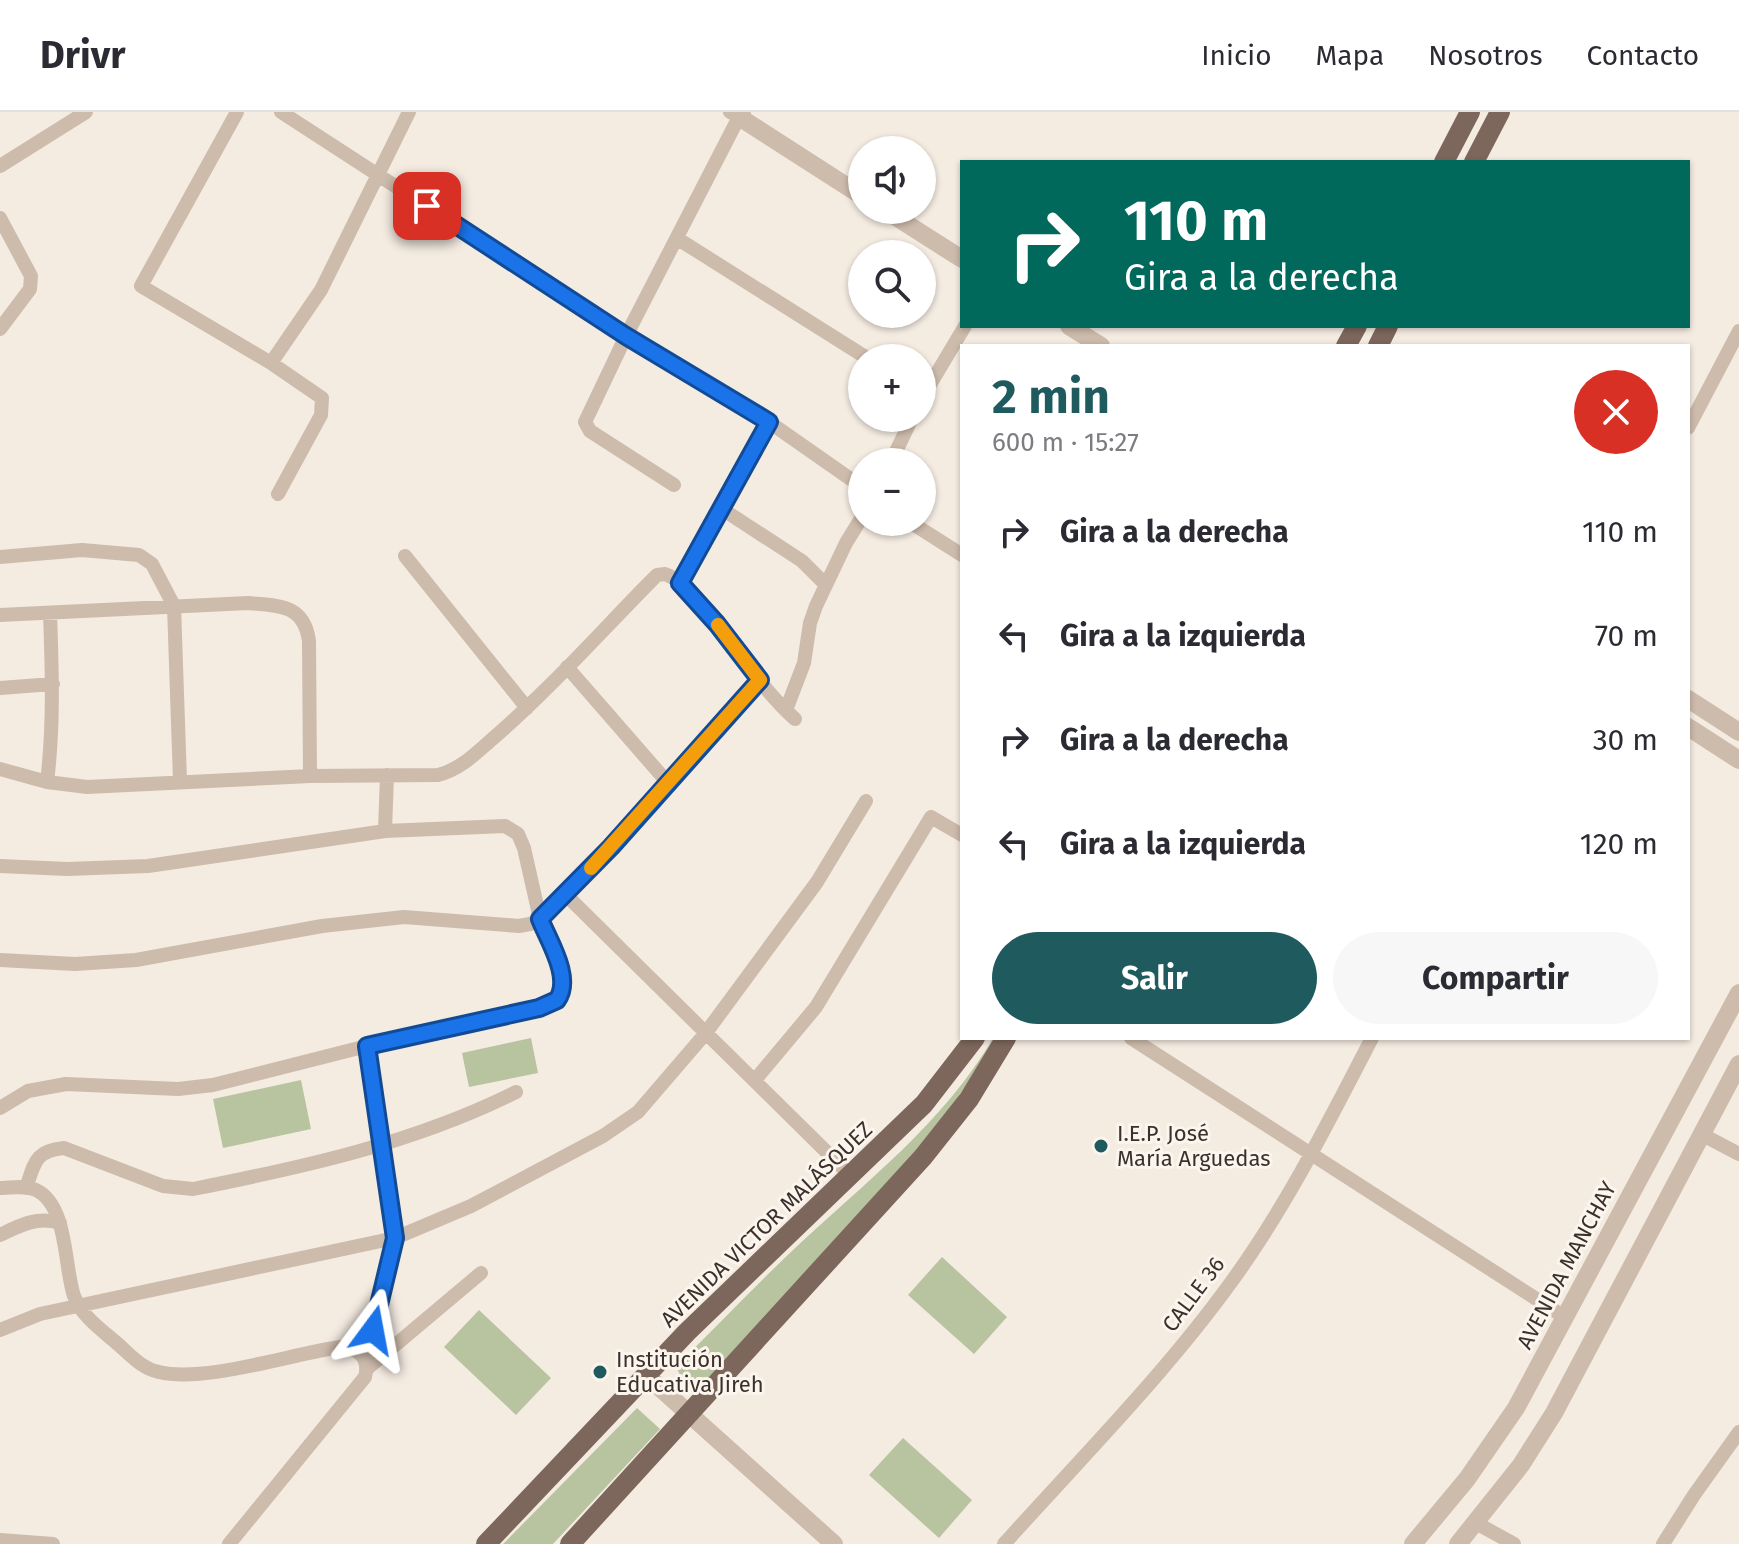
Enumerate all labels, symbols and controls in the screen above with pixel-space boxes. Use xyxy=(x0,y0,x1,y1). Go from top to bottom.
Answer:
text: Drivr xyxy=(40,32,125,78)
text: Inicio xyxy=(1201,39,1272,72)
text: Mapa xyxy=(1316,39,1384,72)
text: Nosotros xyxy=(1428,39,1543,72)
text: Contacto xyxy=(1587,39,1699,72)
map controls xyxy=(848,136,936,536)
button: sound xyxy=(848,136,936,224)
pin xyxy=(393,172,461,240)
icon: arrive xyxy=(405,184,449,228)
text: 110 m xyxy=(1124,188,1268,255)
icon: right xyxy=(992,192,1096,296)
button: search xyxy=(848,240,936,328)
text: Gira a la derecha xyxy=(1124,256,1399,300)
button: + xyxy=(848,344,936,432)
text: 2 min xyxy=(992,368,1110,426)
button: close xyxy=(1574,370,1658,454)
text: 600 m · 15:27 xyxy=(992,427,1139,458)
button: − xyxy=(848,448,936,536)
icon: right xyxy=(992,510,1036,554)
text: Gira a la derecha xyxy=(1060,514,1289,550)
text: 110 m xyxy=(1582,514,1658,550)
icon: left xyxy=(992,614,1036,658)
text: Gira a la izquierda xyxy=(1060,618,1306,654)
text: 70 m xyxy=(1595,618,1658,654)
icon: right xyxy=(992,718,1036,762)
text: Gira a la derecha xyxy=(1060,722,1289,758)
text: 30 m xyxy=(1593,722,1658,758)
icon: left xyxy=(992,822,1036,866)
text: Gira a la izquierda xyxy=(1060,826,1306,862)
text: 120 m xyxy=(1580,826,1658,862)
button: Salir xyxy=(992,932,1317,1024)
button: Compartir xyxy=(1333,932,1658,1024)
street label: AVENIDA VICTOR MALÁSQUEZ xyxy=(655,1116,878,1333)
place label: I.E.P. José María Arguedas xyxy=(1117,1120,1271,1172)
marker: I.E.P. José María Arguedas xyxy=(1092,1137,1110,1155)
street label: AVENIDA MANCHAY xyxy=(1511,1177,1622,1354)
street label: CALLE 36 xyxy=(1156,1251,1230,1337)
position arrow xyxy=(331,1288,415,1372)
place label: Institución Educativa Jireh xyxy=(616,1346,764,1398)
marker: Institución Educativa Jireh xyxy=(591,1363,609,1381)

